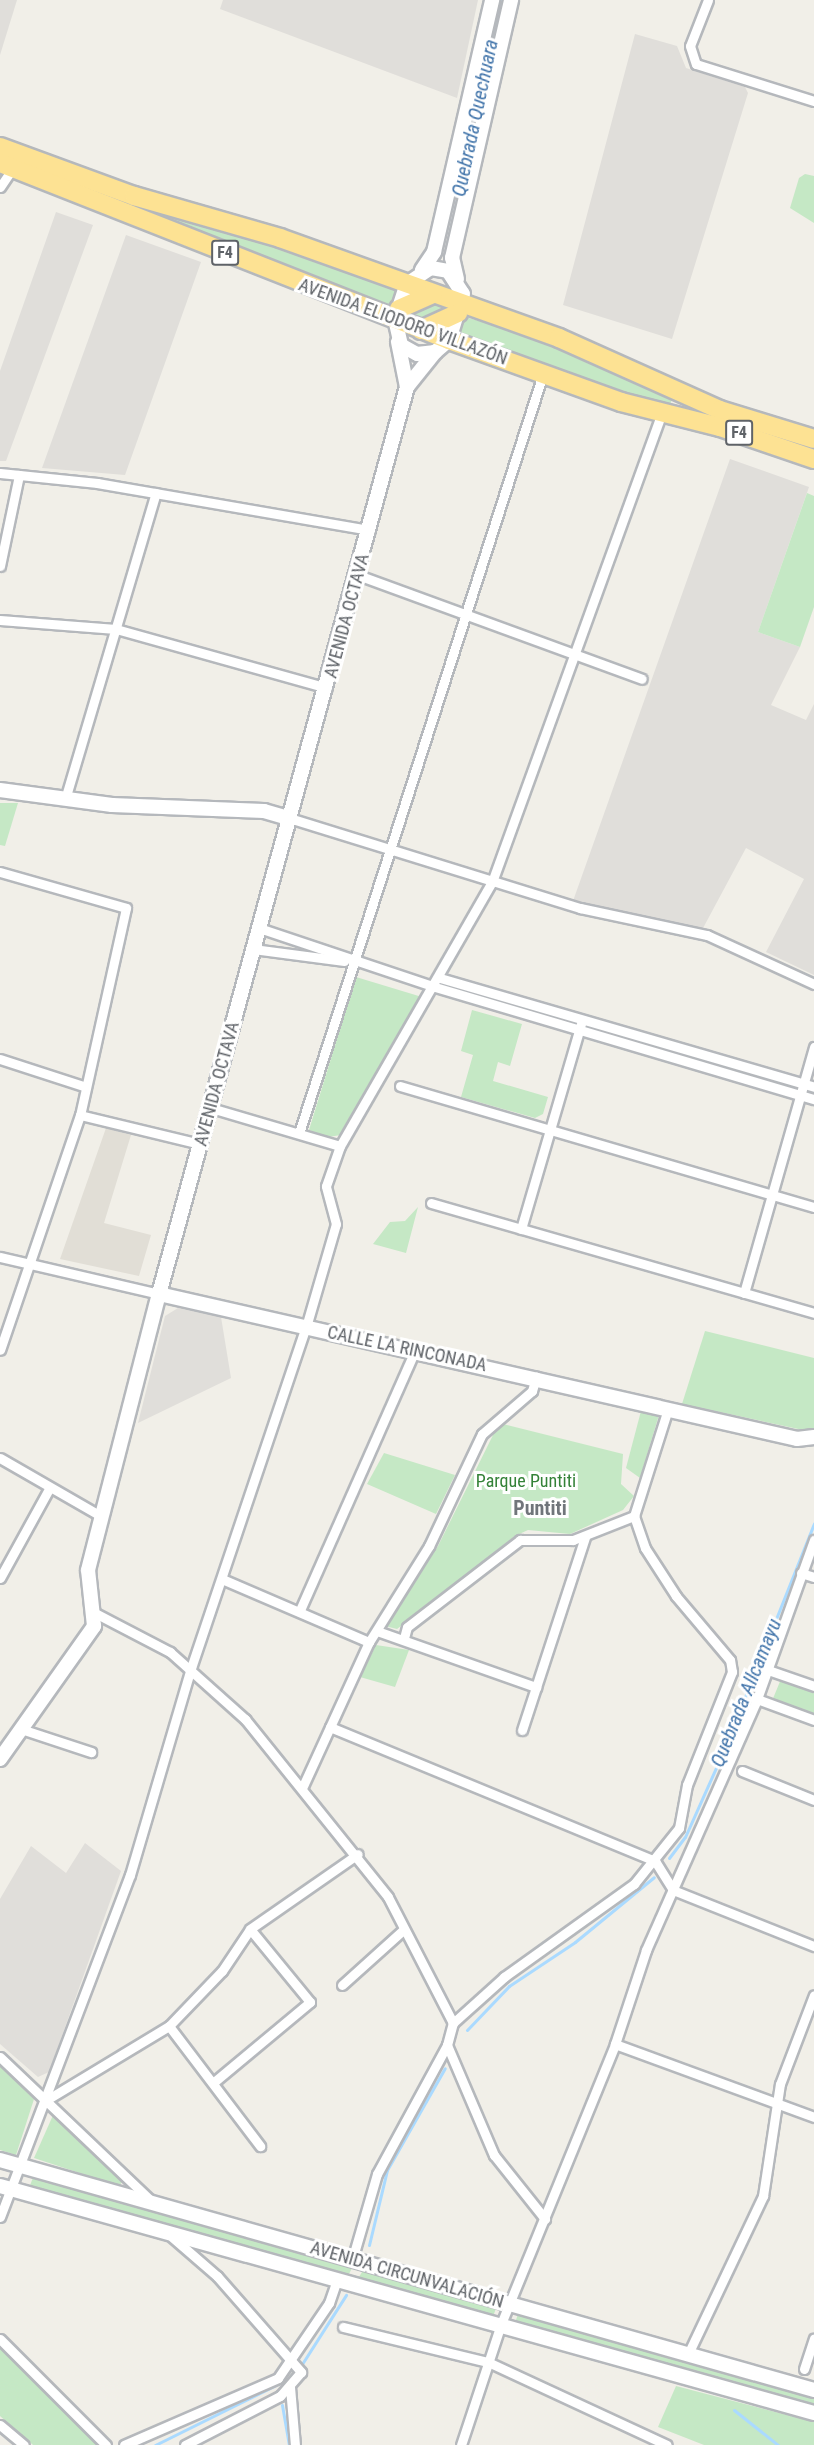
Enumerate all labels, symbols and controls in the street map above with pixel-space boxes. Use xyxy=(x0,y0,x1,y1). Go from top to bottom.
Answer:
water label: Quebrada Quechuara xyxy=(447,37,503,199)
road number: F4 xyxy=(210,240,240,266)
street label: AVENIDA ELIODORO VILLAZÓN xyxy=(296,274,510,370)
road number: F4 xyxy=(724,420,754,446)
street label: AVENIDA OCTAVA xyxy=(320,551,374,681)
street label: AVENIDA OCTAVA xyxy=(190,1019,244,1149)
street label: CALLE LA RINCONADA xyxy=(325,1322,489,1376)
park label: Parque Puntiti xyxy=(476,1470,576,1492)
district label: Puntiti xyxy=(513,1496,567,1520)
water label: Quebrada Allcamayu xyxy=(705,1615,787,1771)
street label: AVENIDA CIRCUNVALACIÓN xyxy=(308,2237,506,2313)

